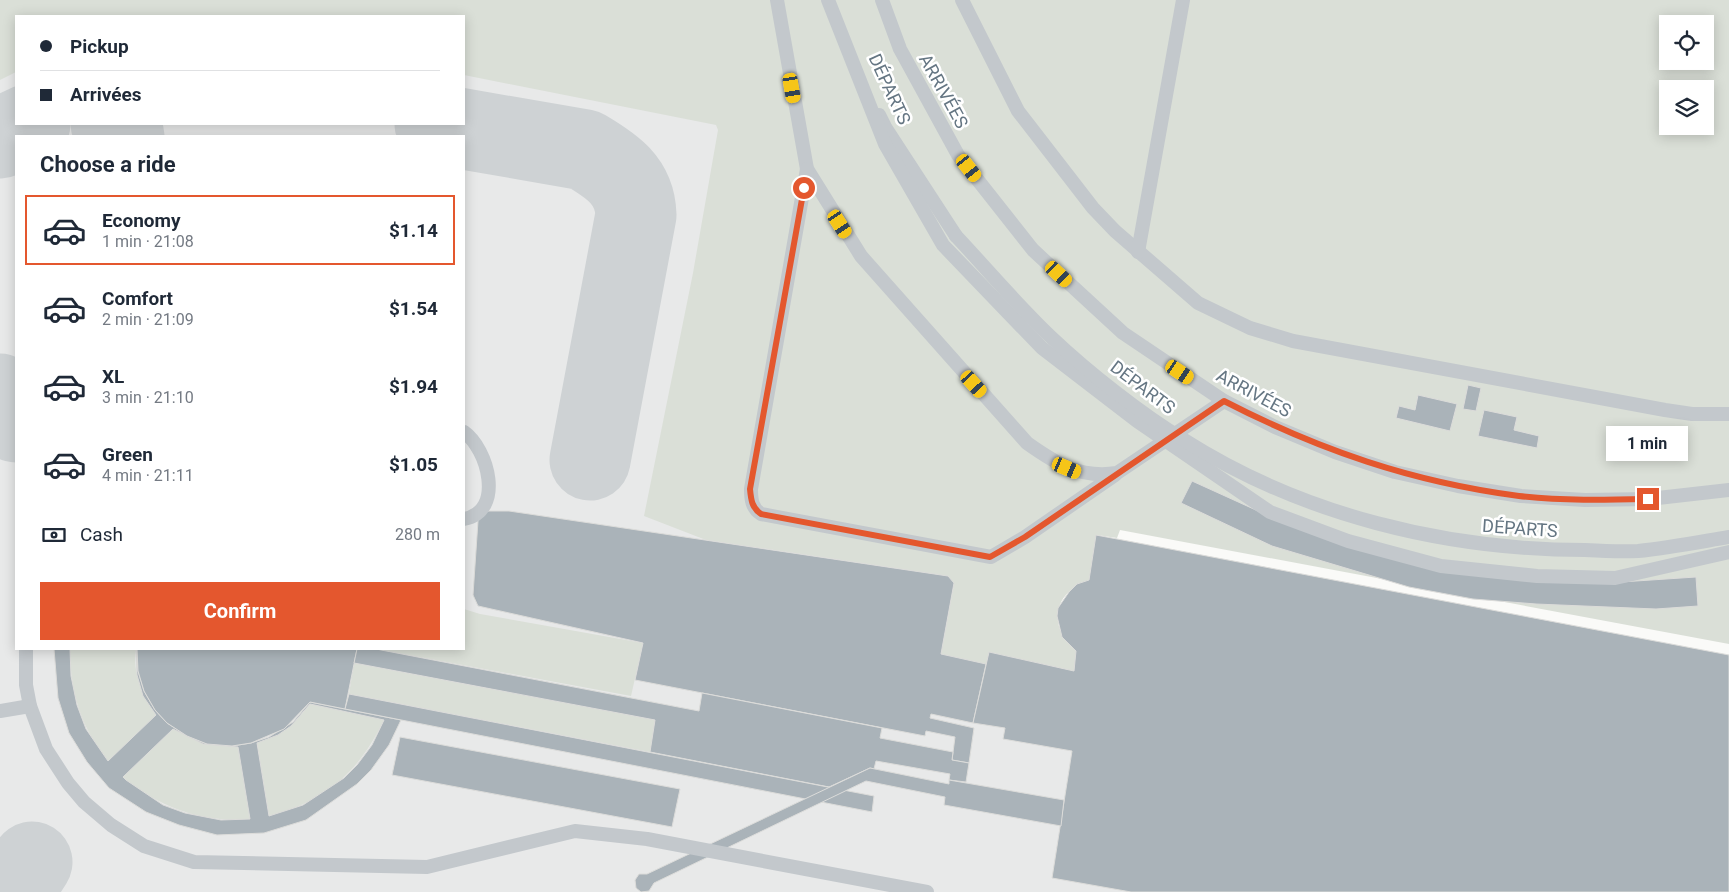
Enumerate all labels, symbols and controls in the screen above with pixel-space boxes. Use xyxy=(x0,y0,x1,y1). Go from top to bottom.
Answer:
map controls xyxy=(1659,15,1714,135)
button: locate xyxy=(1659,15,1714,70)
text: Pickup xyxy=(70,35,129,58)
street label: DÉPARTS xyxy=(865,50,916,128)
street label: ARRIVÉES xyxy=(915,50,973,132)
car xyxy=(782,72,801,104)
button: layers xyxy=(1659,80,1714,135)
text: Arrivées xyxy=(70,83,142,106)
text: Choose a ride xyxy=(40,152,176,177)
car xyxy=(953,152,984,184)
route start xyxy=(793,177,815,199)
car xyxy=(825,207,854,241)
icon: car xyxy=(42,208,87,253)
text: Economy xyxy=(102,209,181,232)
text: $1.14 xyxy=(389,219,438,242)
text: 1 min · 21:08 xyxy=(102,232,194,251)
car xyxy=(1042,258,1075,290)
icon: car xyxy=(42,286,87,331)
text: Comfort xyxy=(102,287,173,310)
text: $1.54 xyxy=(389,297,438,320)
text: 2 min · 21:09 xyxy=(102,310,194,329)
street label: DÉPARTS xyxy=(1106,356,1180,418)
car xyxy=(1163,357,1196,387)
icon: car xyxy=(42,364,87,409)
text: XL xyxy=(102,365,124,388)
street label: ARRIVÉES xyxy=(1213,365,1295,422)
car xyxy=(958,368,989,400)
text: $1.94 xyxy=(389,375,438,398)
text: 3 min · 21:10 xyxy=(102,388,194,407)
callout: 1 min xyxy=(1607,426,1689,462)
text: 1 min xyxy=(1627,434,1667,453)
icon: car xyxy=(42,442,87,487)
text: Green xyxy=(102,443,153,466)
text: $1.05 xyxy=(389,453,438,476)
car xyxy=(1050,455,1083,481)
text: 4 min · 21:11 xyxy=(102,466,194,485)
route end xyxy=(1637,488,1659,510)
street label: DÉPARTS xyxy=(1482,515,1559,541)
icon: cash xyxy=(40,521,68,549)
text: Cash xyxy=(80,523,123,546)
text: 280 m xyxy=(395,525,440,544)
button: Confirm xyxy=(40,582,440,640)

